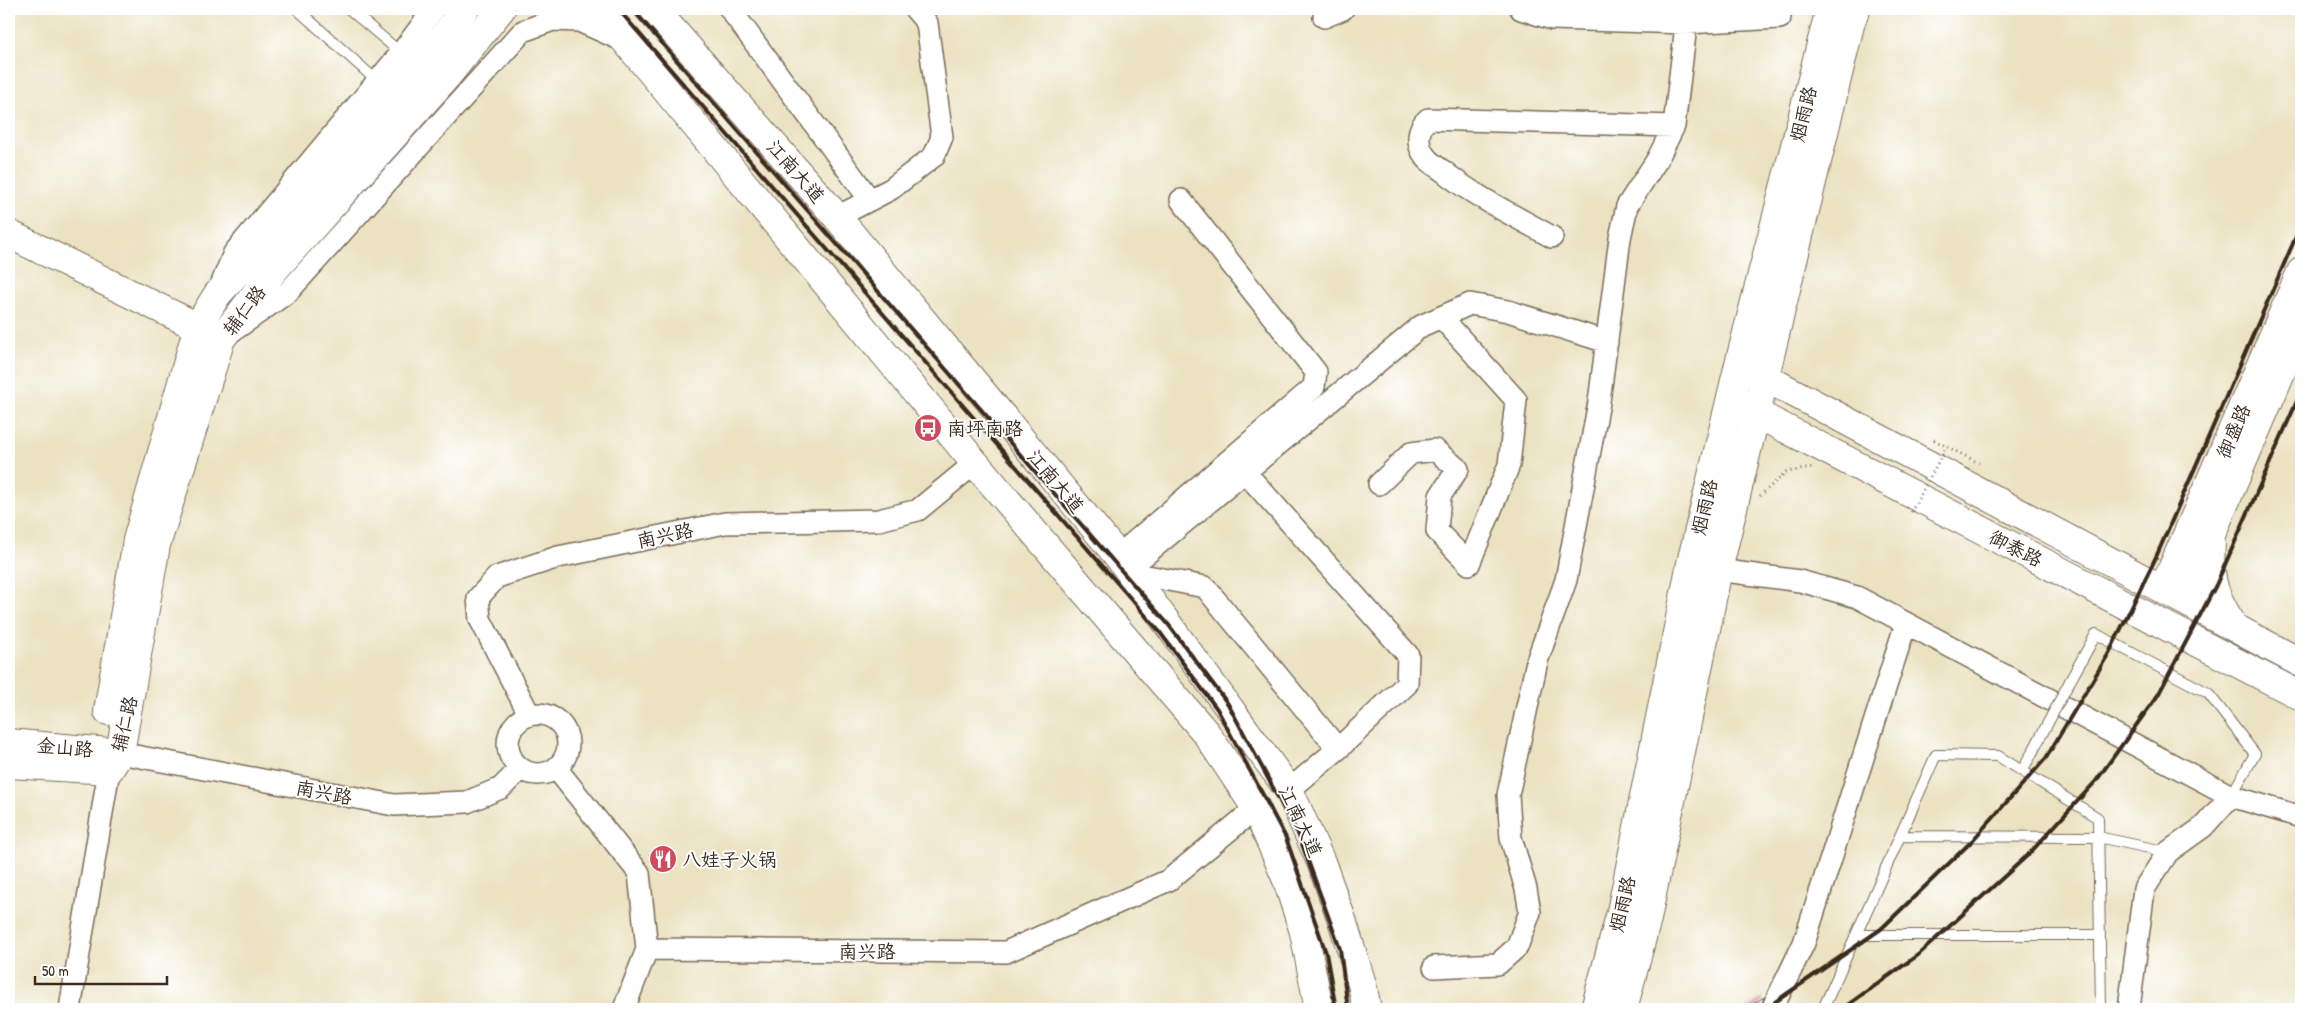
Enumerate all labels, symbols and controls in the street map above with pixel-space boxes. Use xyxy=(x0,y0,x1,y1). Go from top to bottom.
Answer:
street label: 烟雨路 xyxy=(1783,83,1823,145)
street label: 江南大道 xyxy=(761,134,831,208)
street label: 辅仁路 xyxy=(216,279,272,341)
street label: 御盛路 xyxy=(2210,400,2256,462)
bus stop icon: 南坪南路 xyxy=(913,413,943,443)
place label: 南坪南路 xyxy=(947,415,1023,441)
street label: 江南大道 xyxy=(1022,444,1090,518)
street label: 烟雨路 xyxy=(1685,476,1723,538)
street label: 南兴路 xyxy=(634,516,696,554)
street label: 御泰路 xyxy=(1985,523,2047,573)
street label: 辅仁路 xyxy=(105,693,143,755)
street label: 金山路 xyxy=(35,732,95,762)
street label: 南兴路 xyxy=(294,774,354,810)
street label: 江南大道 xyxy=(1273,781,1329,861)
restaurant icon: 八娃子火锅 xyxy=(648,844,678,874)
place label: 八娃子火锅 xyxy=(682,846,777,872)
street label: 烟雨路 xyxy=(1603,873,1641,935)
street label: 南兴路 xyxy=(838,938,896,964)
scale bar xyxy=(35,953,168,985)
text: 50 m xyxy=(42,960,69,981)

